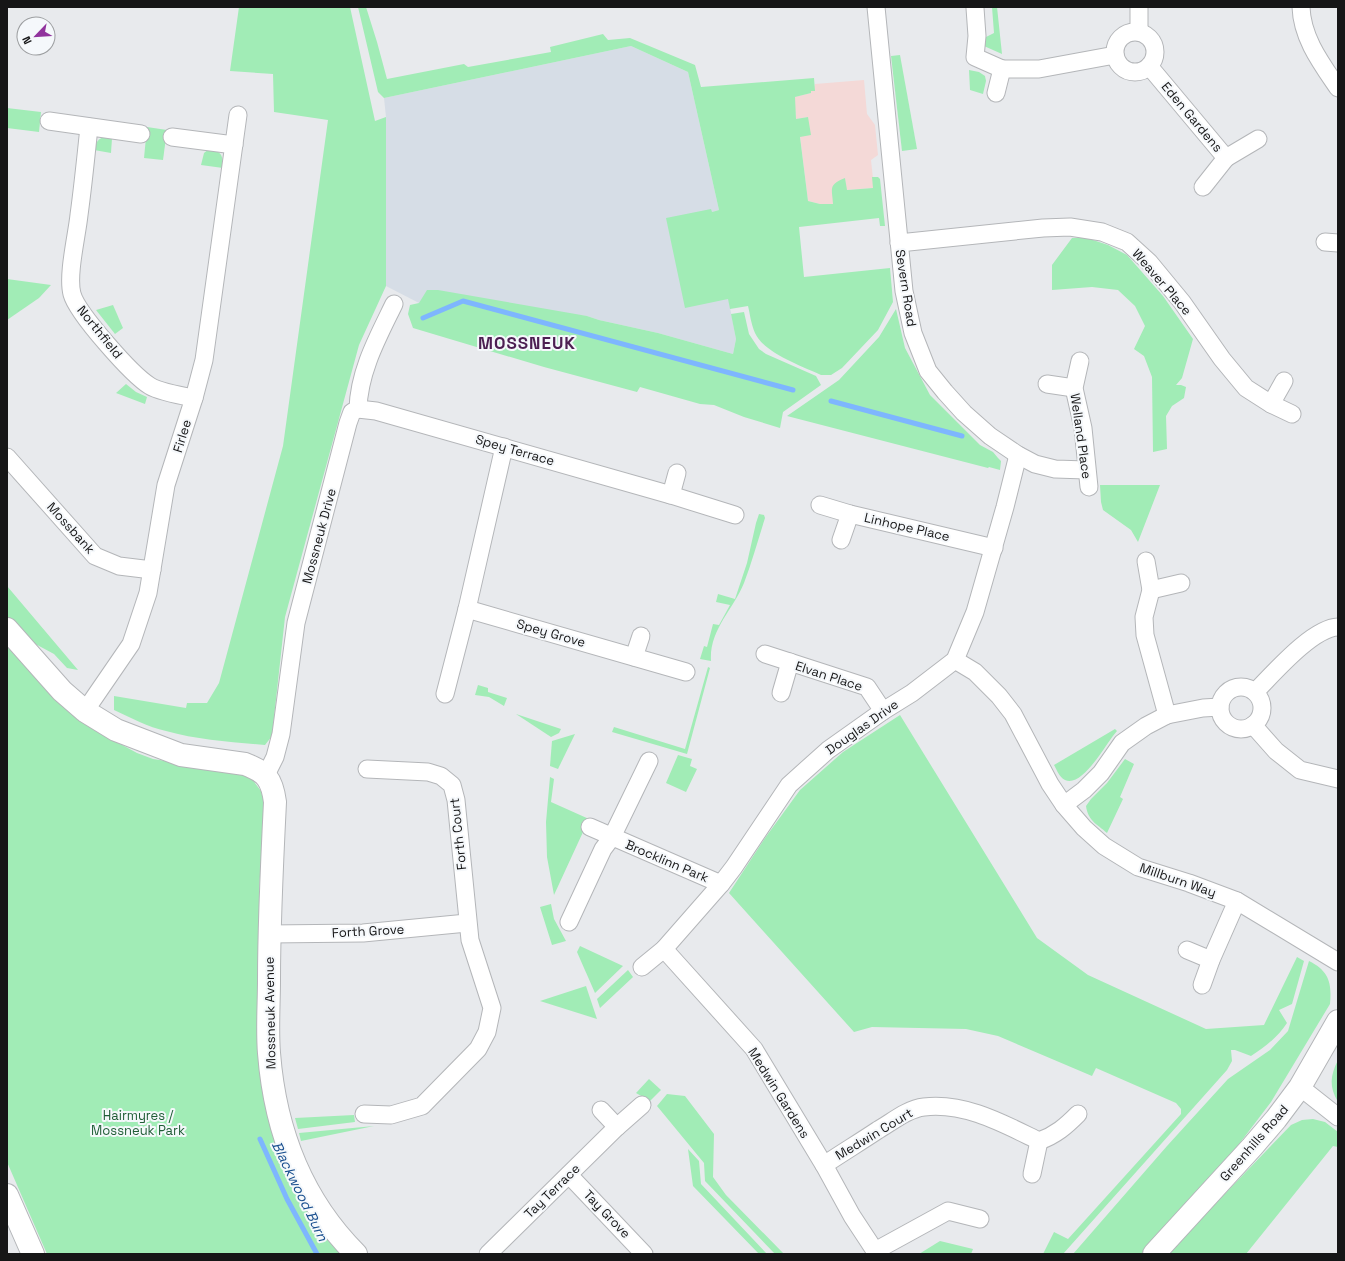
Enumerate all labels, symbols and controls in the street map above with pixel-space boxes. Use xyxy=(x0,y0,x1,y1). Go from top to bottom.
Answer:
north arrow xyxy=(16,16,56,56)
text: N xyxy=(19,34,35,47)
street label: Eden Gardens xyxy=(1158,78,1226,156)
street label: Weaver Place xyxy=(1129,245,1195,319)
street label: Severn Road xyxy=(892,248,920,328)
street label: Northfield xyxy=(74,302,126,362)
district label: MOSSNEUK xyxy=(478,332,576,354)
street label: Welland Place xyxy=(1067,392,1095,480)
street label: Firlee xyxy=(169,417,195,455)
street label: Spey Terrace xyxy=(474,431,556,469)
street label: Mossneuk Drive xyxy=(298,486,340,586)
street label: Mossbank xyxy=(43,499,99,557)
street label: Linhope Place xyxy=(862,509,952,545)
street label: Spey Grove xyxy=(515,615,587,651)
street label: Elvan Place xyxy=(793,657,865,695)
street label: Douglas Drive xyxy=(822,696,902,758)
street label: Forth Court xyxy=(446,797,470,871)
street label: Brocklinn Park xyxy=(623,836,711,886)
street label: Millburn Way xyxy=(1138,859,1218,901)
street label: Forth Grove xyxy=(331,921,405,941)
street label: Mossneuk Avenue xyxy=(261,957,279,1069)
street label: Medwin Gardens xyxy=(744,1044,814,1142)
street label: Greenhills Road xyxy=(1216,1101,1292,1185)
street label: Medwin Court xyxy=(832,1104,916,1164)
park label: Hairmyres / Mossneuk Park xyxy=(91,1107,185,1139)
water label: Blackwood Burn xyxy=(268,1138,332,1244)
street label: Tay Terrace xyxy=(520,1160,584,1222)
street label: Tay Grove xyxy=(580,1186,634,1242)

